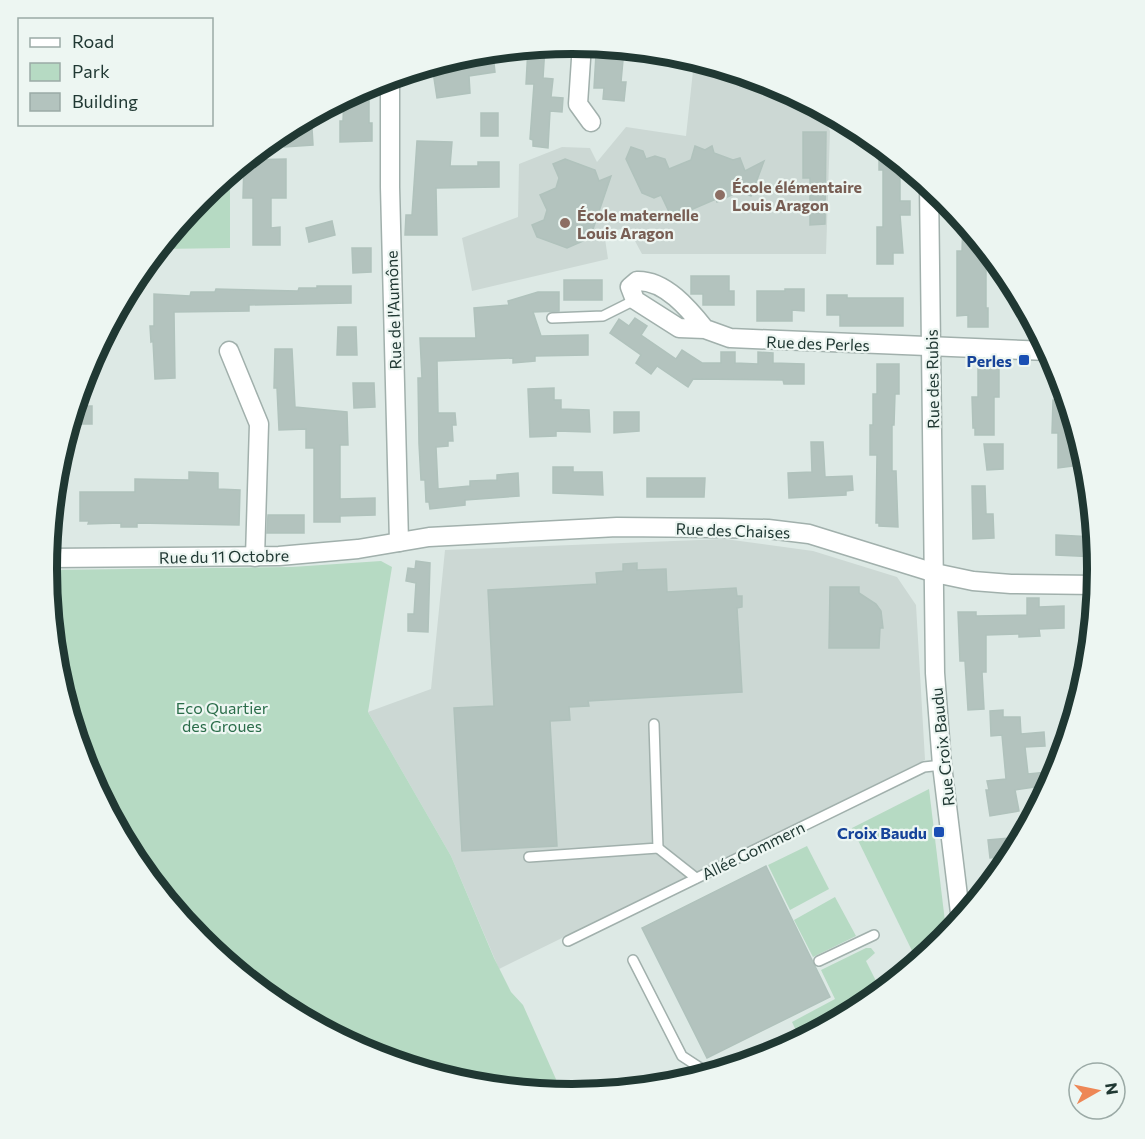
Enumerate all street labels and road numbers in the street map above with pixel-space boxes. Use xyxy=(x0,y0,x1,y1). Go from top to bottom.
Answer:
street label: Rue de l'Aumône xyxy=(381,250,405,370)
street label: Rue des Rubis xyxy=(922,329,942,429)
street label: Rue des Perles xyxy=(766,332,870,354)
street label: Rue des Chaises xyxy=(675,519,791,541)
street label: Rue du 11 Octobre xyxy=(159,545,289,567)
street label: Rue Croix Baudu xyxy=(926,687,958,807)
street label: Allée Gommern xyxy=(698,817,808,883)

